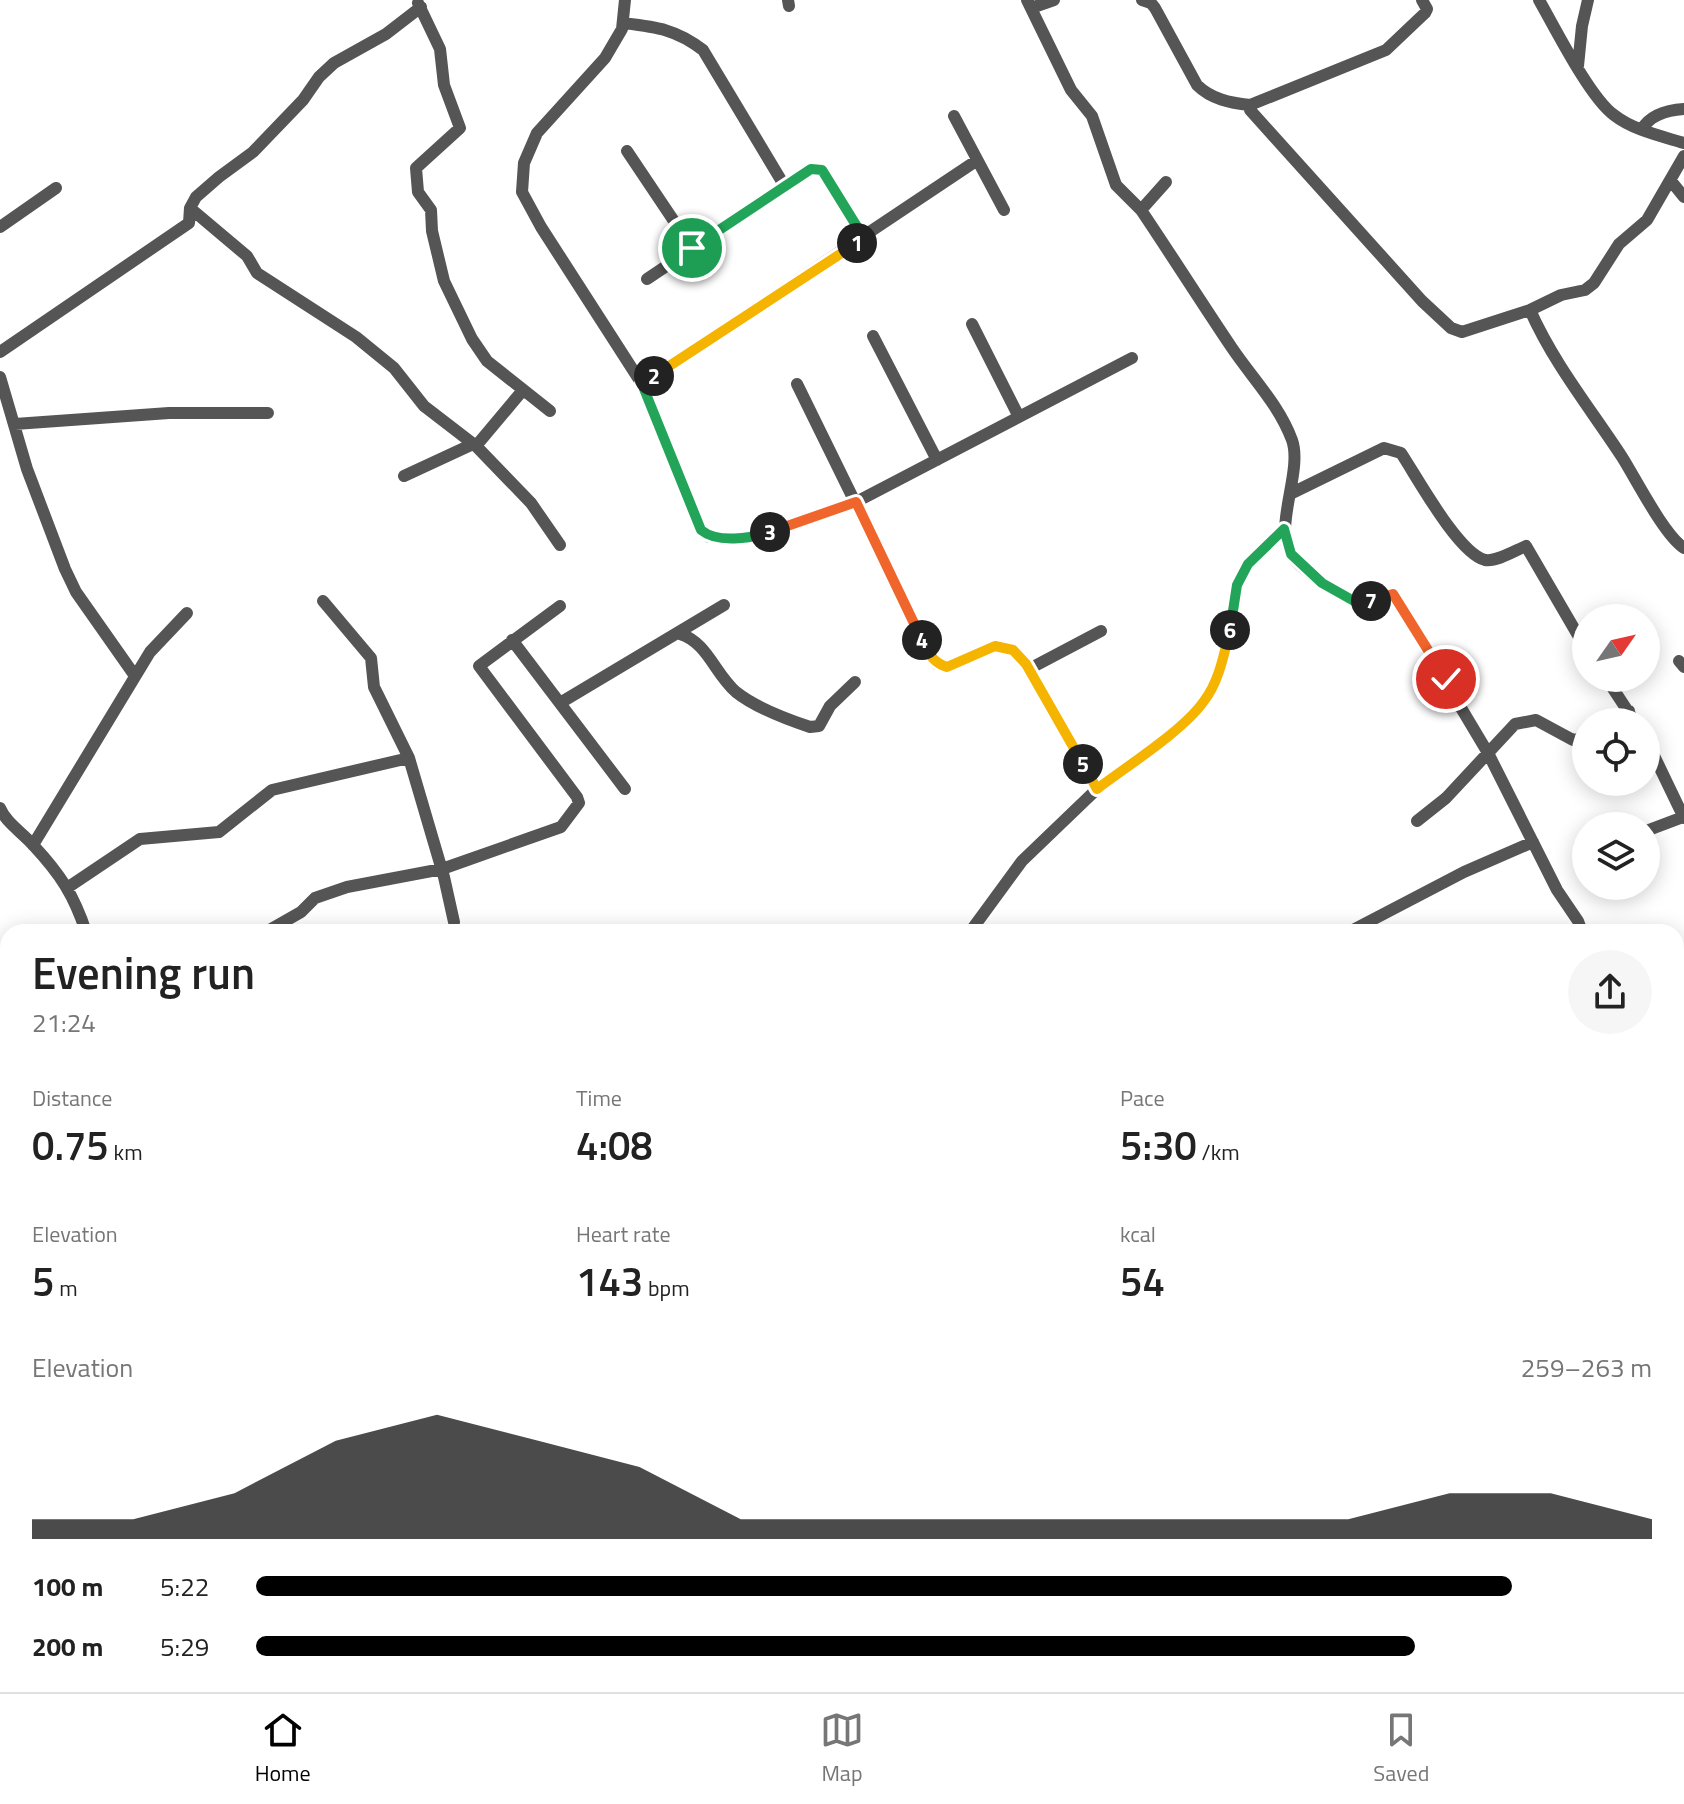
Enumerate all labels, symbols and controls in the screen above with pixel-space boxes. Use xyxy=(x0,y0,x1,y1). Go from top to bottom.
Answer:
pin xyxy=(658,214,726,282)
pin: 1 xyxy=(837,223,877,263)
icon: arrive xyxy=(670,226,714,270)
text: 1 xyxy=(851,226,863,260)
pin: 2 xyxy=(634,356,674,396)
text: 2 xyxy=(648,359,660,393)
pin: 3 xyxy=(750,512,790,552)
text: 3 xyxy=(764,515,776,549)
pin: 7 xyxy=(1351,581,1391,621)
text: 7 xyxy=(1365,584,1377,618)
north arrow xyxy=(1572,604,1660,692)
map controls xyxy=(1572,604,1660,900)
pin: 6 xyxy=(1210,610,1250,650)
text: 6 xyxy=(1224,613,1236,647)
pin: 4 xyxy=(902,620,942,660)
text: 4 xyxy=(916,623,928,657)
pin xyxy=(1412,645,1480,713)
icon: check xyxy=(1424,657,1468,701)
button: locate xyxy=(1572,708,1660,796)
pin: 5 xyxy=(1063,744,1103,784)
text: 5 xyxy=(1077,747,1089,781)
button: layers xyxy=(1572,812,1660,900)
text: Evening run xyxy=(32,939,255,1006)
button: share xyxy=(1568,950,1652,1034)
text: 21:24 xyxy=(32,1003,96,1042)
text: Distance xyxy=(32,1081,112,1115)
text: Time xyxy=(576,1081,622,1115)
text: Pace xyxy=(1120,1081,1165,1115)
text: 0.75 xyxy=(32,1115,109,1176)
text: 4:08 xyxy=(576,1115,653,1176)
text: 5:30 xyxy=(1120,1115,1197,1176)
text: km xyxy=(109,1135,143,1169)
text: /km xyxy=(1197,1135,1240,1169)
text: Elevation xyxy=(32,1217,118,1251)
text: Heart rate xyxy=(576,1217,671,1251)
text: kcal xyxy=(1120,1217,1156,1251)
text: 5 xyxy=(32,1251,54,1312)
text: 143 xyxy=(576,1251,643,1312)
text: 54 xyxy=(1120,1251,1165,1312)
text: m xyxy=(54,1271,78,1305)
text: bpm xyxy=(643,1271,690,1305)
text: Elevation xyxy=(32,1348,133,1387)
text: 259–263 m xyxy=(1521,1348,1652,1387)
text: 100 m xyxy=(32,1567,103,1606)
text: 5:22 xyxy=(160,1567,209,1606)
text: 200 m xyxy=(32,1627,103,1666)
text: 5:29 xyxy=(160,1627,209,1666)
tab: Home xyxy=(255,1708,311,1790)
tab: Map xyxy=(820,1708,864,1790)
tab: Saved xyxy=(1373,1708,1429,1790)

